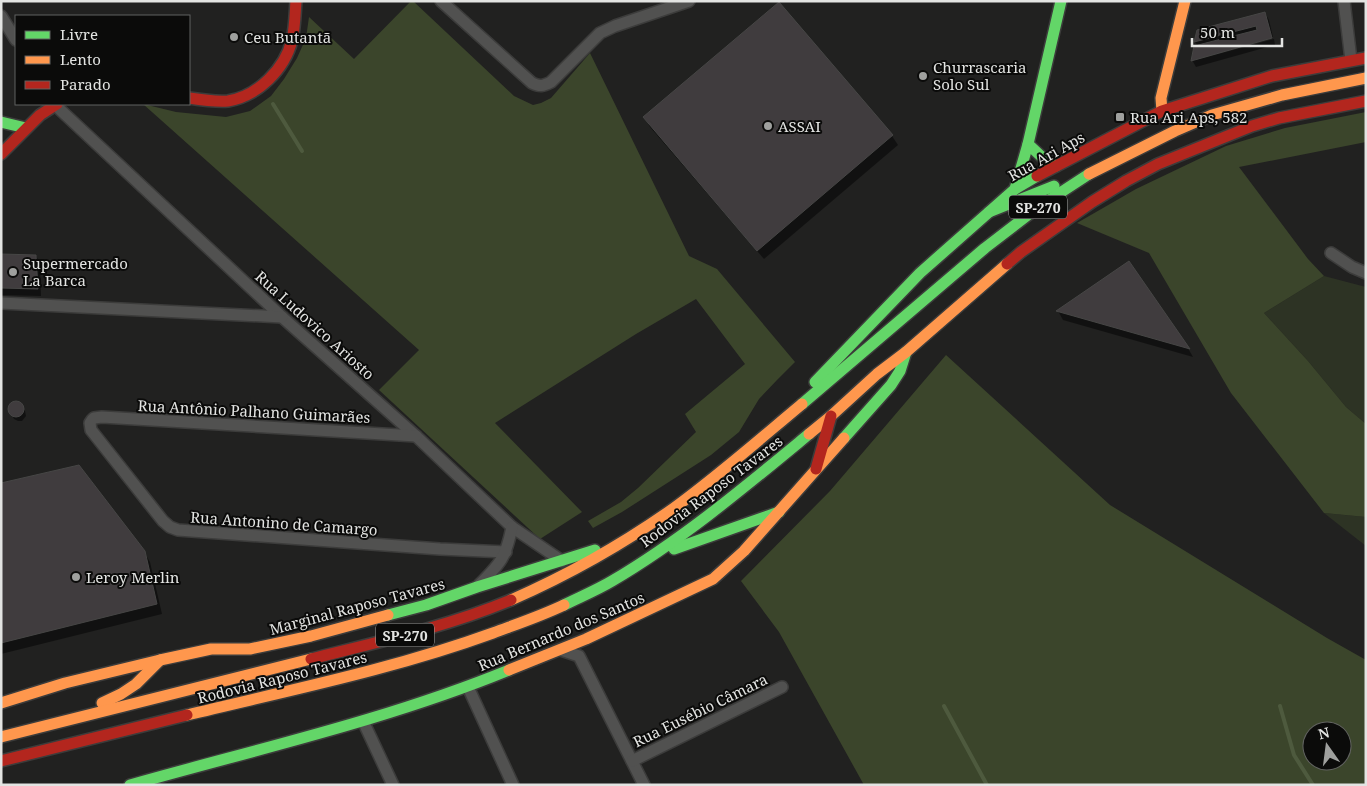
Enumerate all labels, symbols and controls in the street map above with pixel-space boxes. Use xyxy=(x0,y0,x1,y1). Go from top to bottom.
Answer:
legend xyxy=(15,15,190,105)
scale bar xyxy=(1192,15,1282,47)
text: 50 m xyxy=(1200,22,1235,42)
text: Livre xyxy=(60,24,98,44)
place label: Ceu Butantã xyxy=(244,27,331,47)
marker: Ceu Butantã xyxy=(228,31,240,43)
text: Lento xyxy=(60,49,101,69)
place label: Churrascaria Solo Sul xyxy=(933,57,1026,94)
marker: Churrascaria Solo Sul xyxy=(917,70,929,82)
text: Parado xyxy=(60,74,111,94)
place label: Rua Ari Aps, 582 xyxy=(1130,107,1247,127)
marker: Rua Ari Aps, 582 xyxy=(1114,111,1126,123)
place label: ASSAI xyxy=(778,116,821,136)
marker: ASSAI xyxy=(762,120,774,132)
street label: Rua Ari Aps xyxy=(1004,127,1088,185)
road number: SP-270 xyxy=(1009,196,1067,218)
place label: Supermercado La Barca xyxy=(23,253,128,290)
marker: Supermercado La Barca xyxy=(7,266,19,278)
street label: Rua Ludovico Ariosto xyxy=(251,266,379,384)
street label: Rua Antônio Palhano Guimarães xyxy=(137,395,371,427)
street label: Rodovia Raposo Tavares xyxy=(636,431,787,551)
street label: Rua Antonino de Camargo xyxy=(190,506,378,540)
place label: Leroy Merlin xyxy=(86,567,180,587)
marker: Leroy Merlin xyxy=(70,571,82,583)
street label: Marginal Raposo Tavares xyxy=(267,573,447,639)
street label: Rua Bernardo dos Santos xyxy=(475,587,648,675)
road number: SP-270 xyxy=(376,624,434,646)
street label: Rodovia Raposo Tavares xyxy=(195,646,369,708)
street label: Rua Eusébio Câmara xyxy=(629,669,771,751)
north arrow xyxy=(1302,721,1352,771)
text: N xyxy=(1316,722,1331,743)

